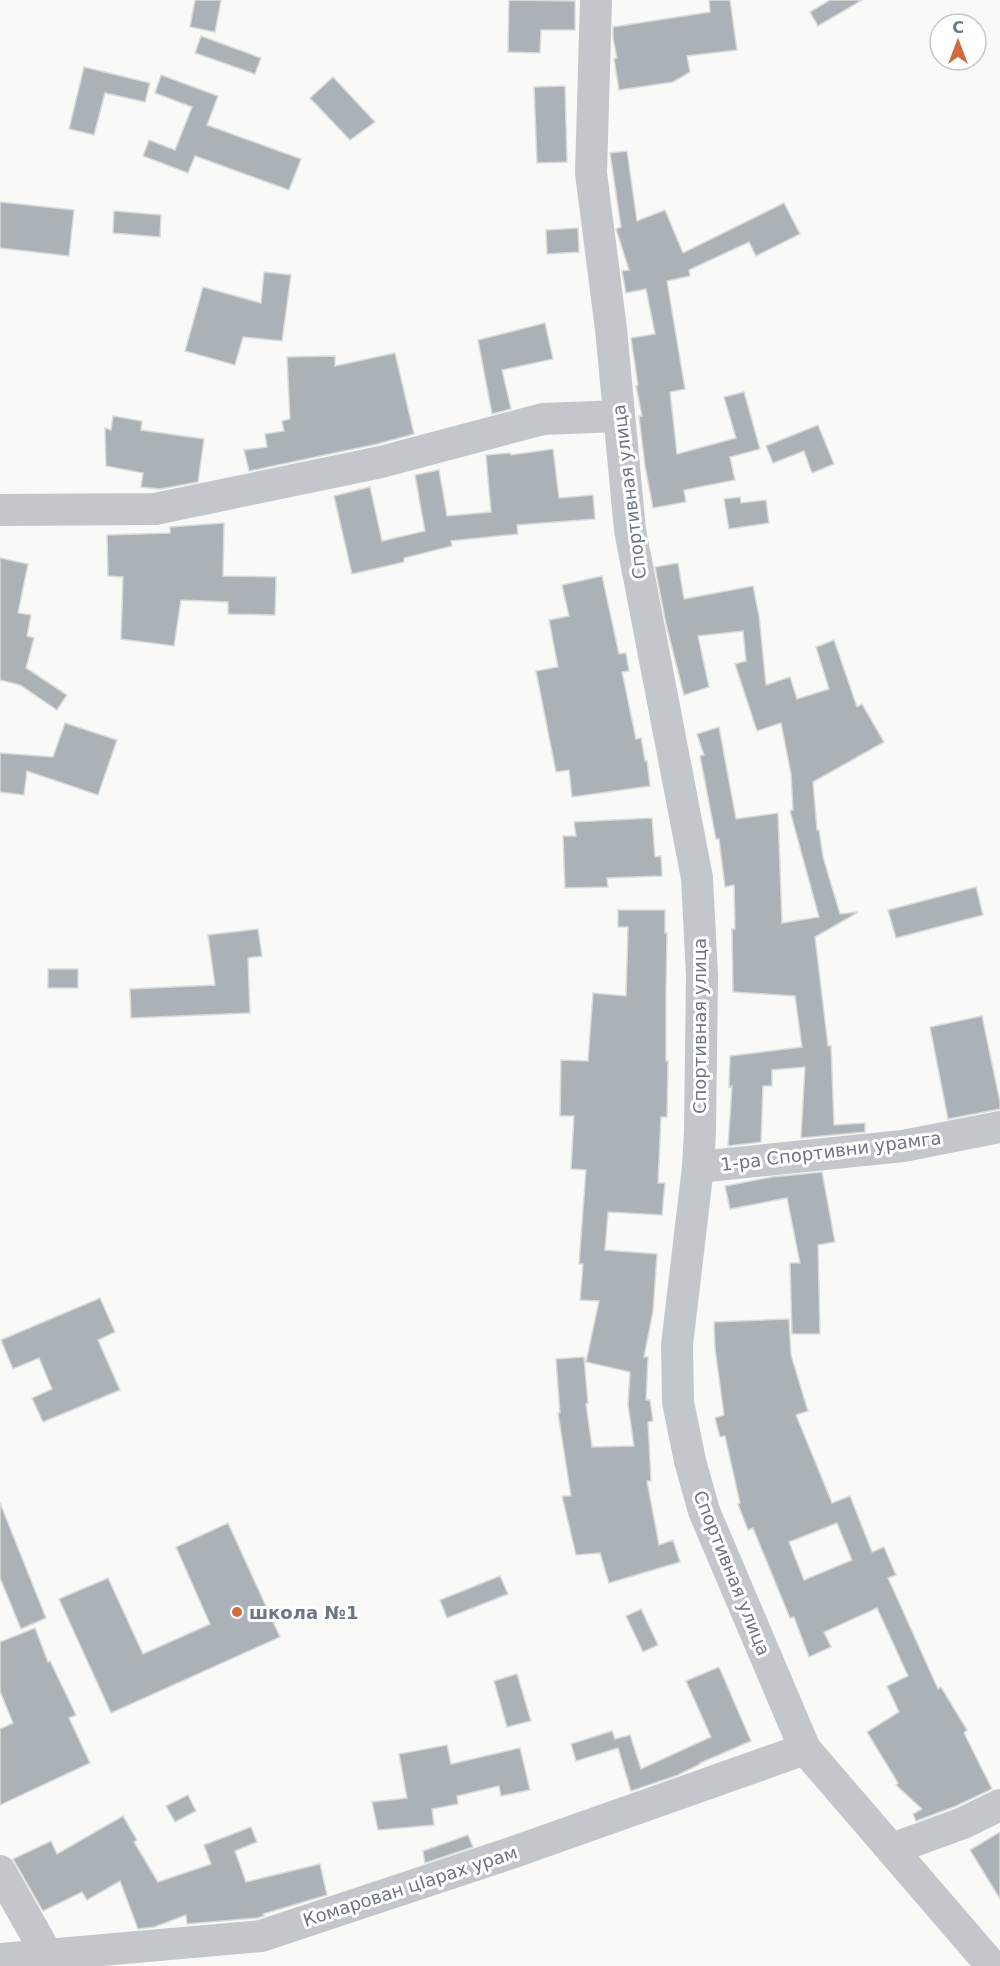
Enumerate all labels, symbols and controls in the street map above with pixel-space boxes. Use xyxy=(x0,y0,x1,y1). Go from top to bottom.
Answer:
north arrow xyxy=(928,12,988,72)
text: С xyxy=(952,18,964,37)
street label: Спортивная улица xyxy=(608,403,650,581)
street label: Спортивная улица xyxy=(689,938,710,1114)
street label: 1-ра Спортивни урамга xyxy=(720,1127,942,1175)
street label: Спортивная улица xyxy=(689,1487,775,1659)
place label: школа №1 xyxy=(249,1602,358,1623)
marker: школа №1 xyxy=(230,1605,244,1619)
street label: Комарован цIарах урам xyxy=(300,1841,520,1931)

